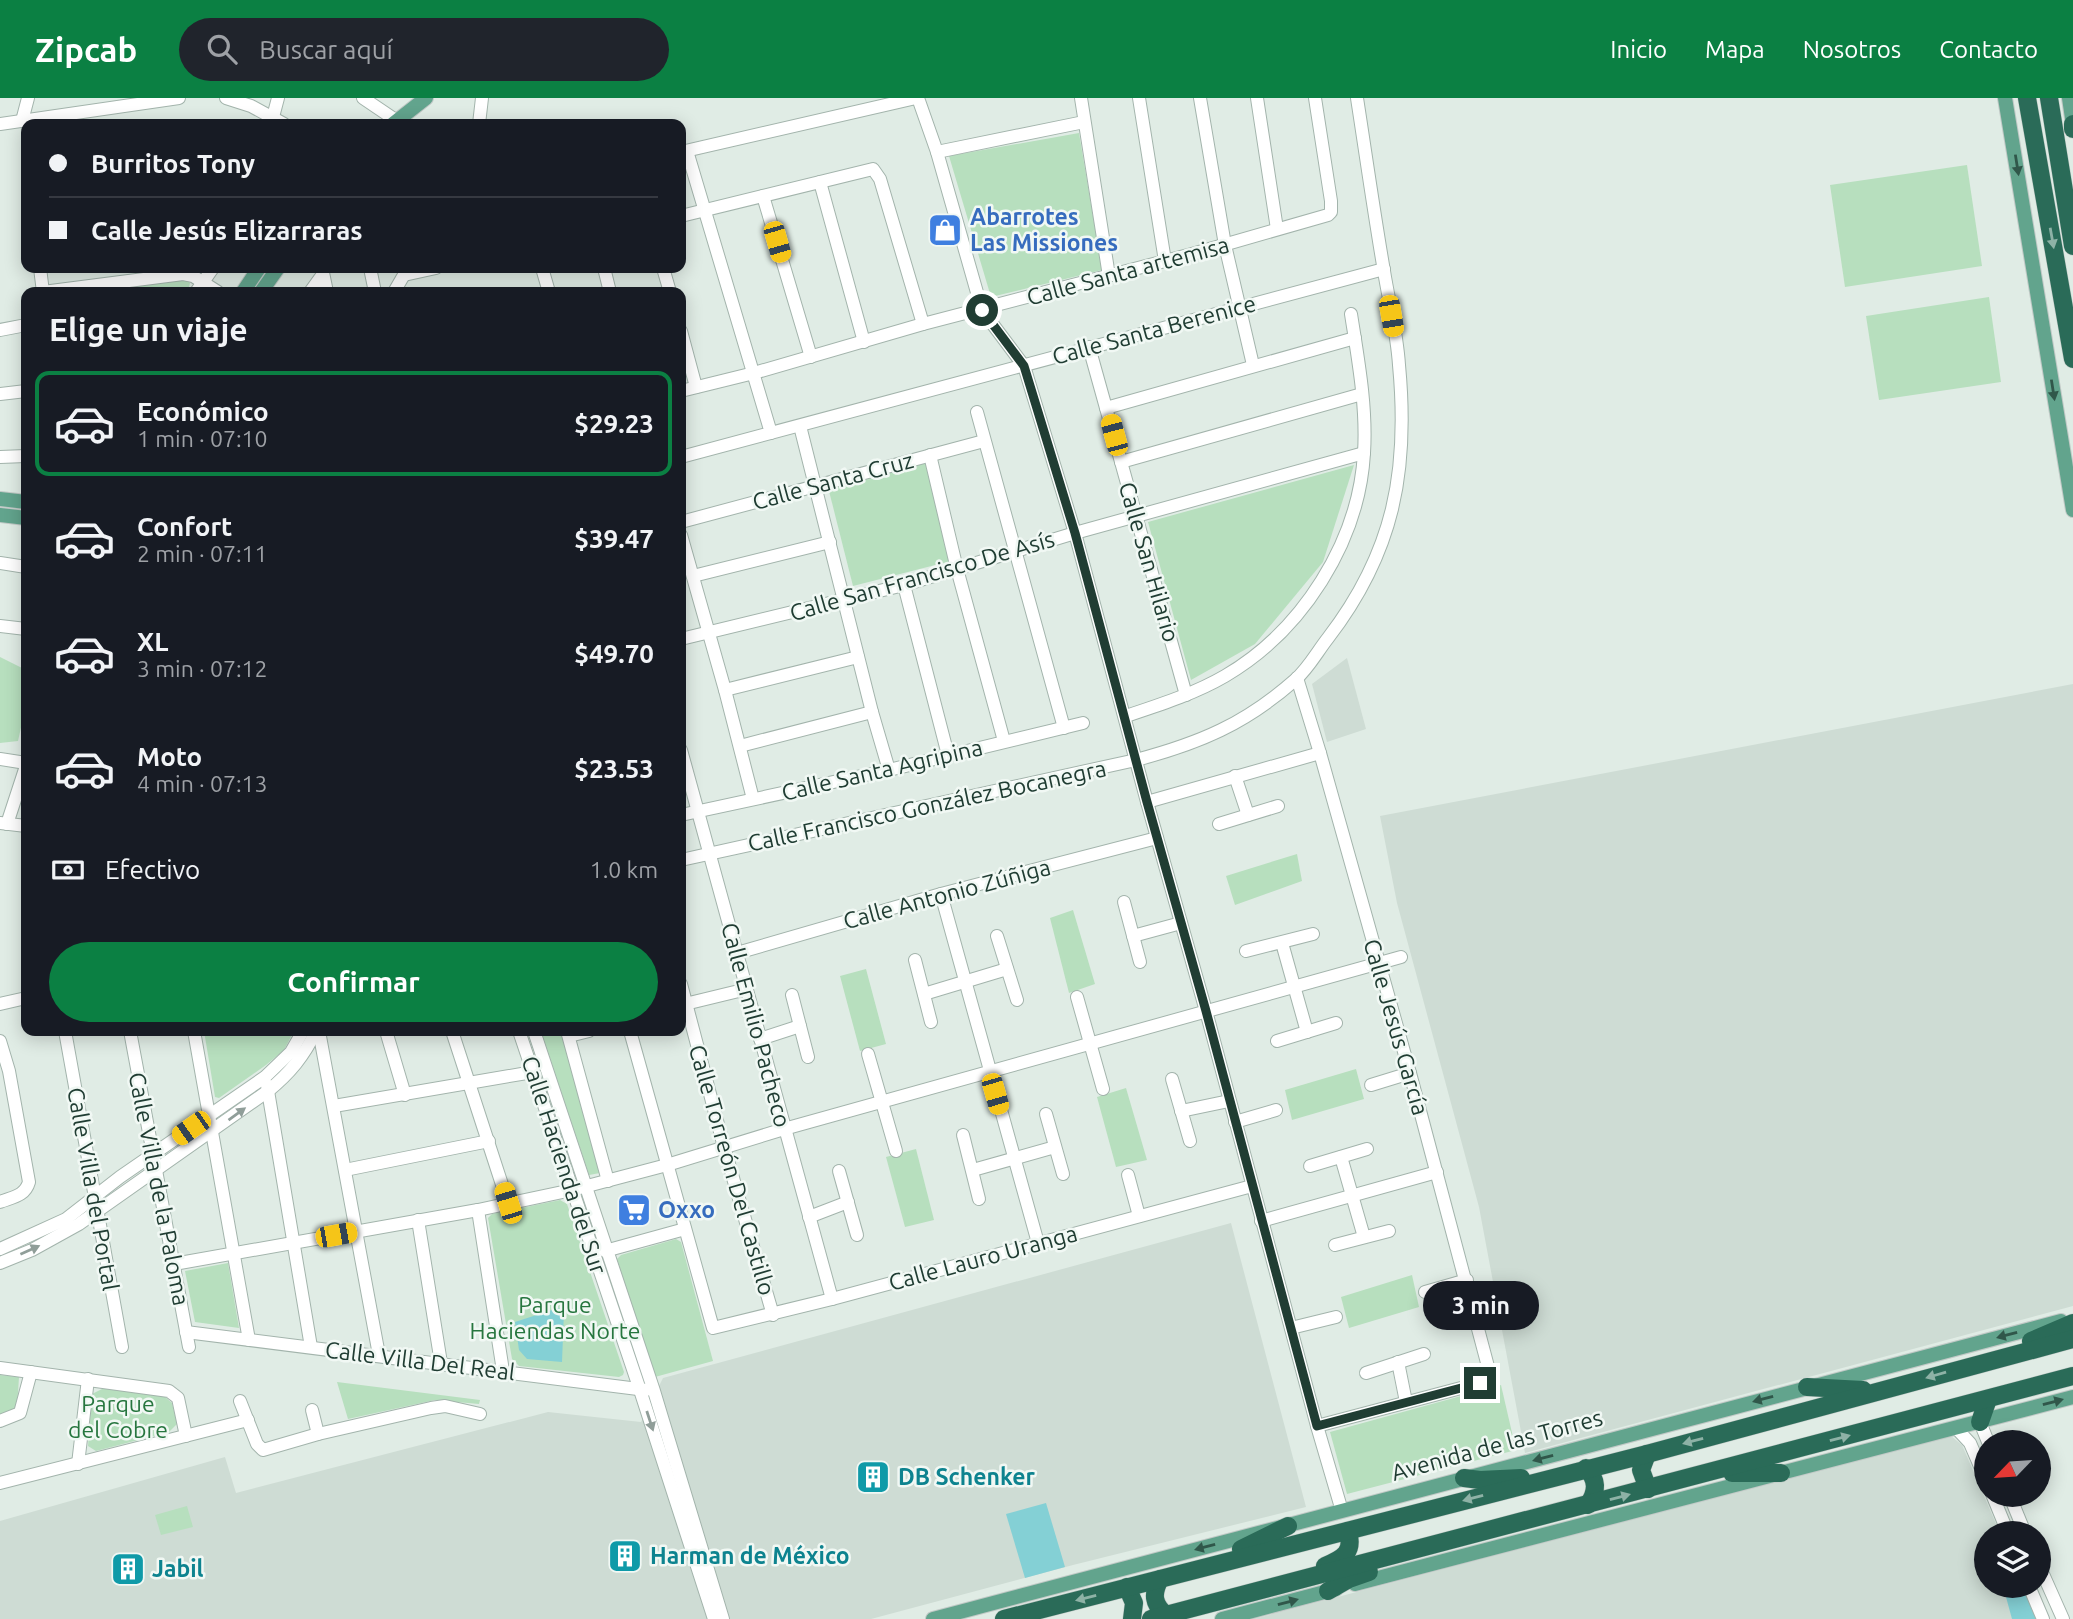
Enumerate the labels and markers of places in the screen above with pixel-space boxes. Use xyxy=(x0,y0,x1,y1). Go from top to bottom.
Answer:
place label: Abarrotes Las Missiones xyxy=(970,204,1118,255)
shop icon: Abarrotes Las Missiones xyxy=(926,211,964,249)
supermarket icon: Oxxo xyxy=(615,1191,653,1229)
place label: Oxxo xyxy=(658,1197,715,1222)
building icon: DB Schenker xyxy=(854,1458,892,1496)
place label: DB Schenker xyxy=(898,1464,1035,1489)
building icon: Harman de México xyxy=(606,1537,644,1575)
place label: Harman de México xyxy=(650,1543,850,1568)
building icon: Jabil xyxy=(109,1550,147,1588)
place label: Jabil xyxy=(152,1556,204,1581)

